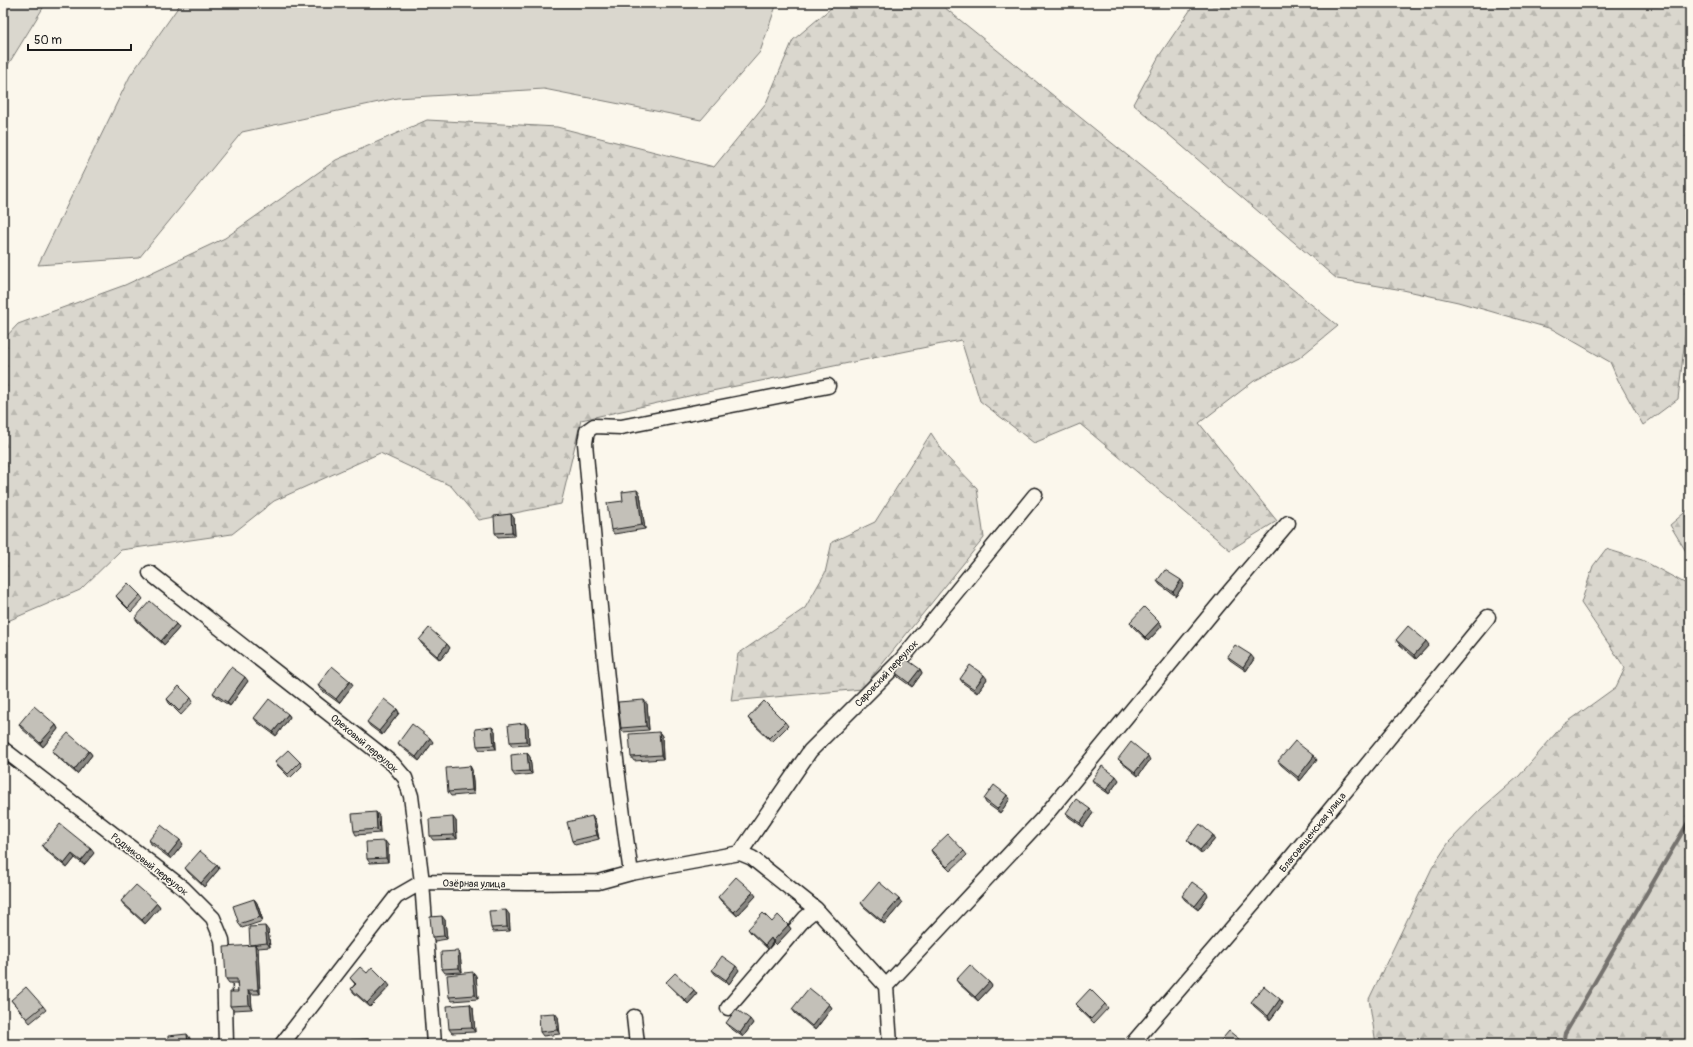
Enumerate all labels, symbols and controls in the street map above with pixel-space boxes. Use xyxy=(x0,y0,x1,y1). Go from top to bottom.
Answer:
scale bar xyxy=(28,26,131,52)
text: 50 m xyxy=(34,33,62,48)
street label: Саровский переулок xyxy=(853,638,921,710)
street label: Ореховый переулок xyxy=(328,712,401,775)
street label: Благовещенская улица xyxy=(1277,790,1349,875)
street label: Родниковый переулок xyxy=(109,831,190,899)
street label: Озёрная улица xyxy=(443,877,506,891)

